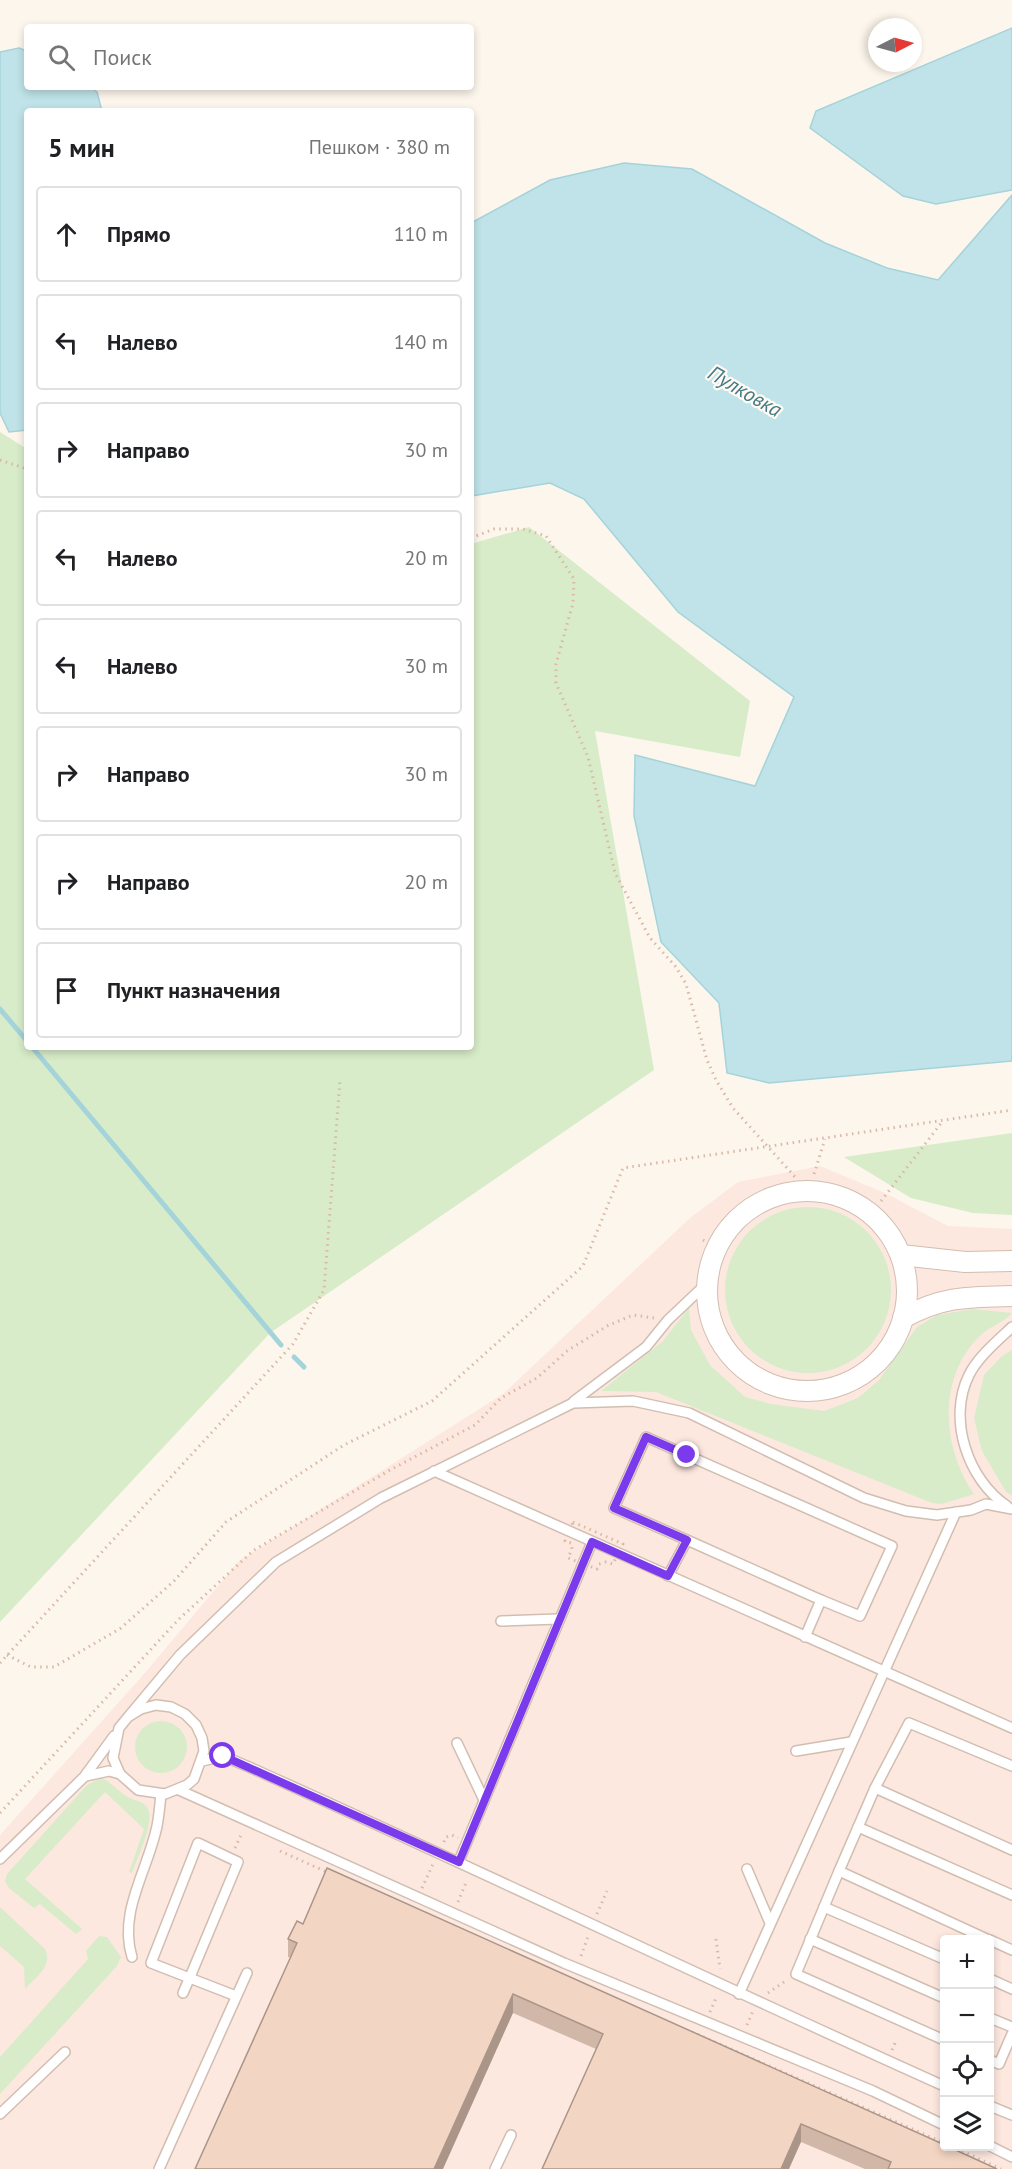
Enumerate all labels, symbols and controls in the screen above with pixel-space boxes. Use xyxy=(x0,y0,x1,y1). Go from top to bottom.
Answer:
north arrow xyxy=(868,18,922,72)
search box xyxy=(24,24,474,90)
icon: search xyxy=(45,41,78,74)
text: Поиск xyxy=(93,43,152,71)
text: 5 мин xyxy=(48,131,115,164)
text: Пешком · 380 m xyxy=(309,134,450,160)
icon: ahead xyxy=(50,218,83,251)
text: Прямо xyxy=(107,220,170,248)
text: 110 m xyxy=(394,221,448,247)
icon: left xyxy=(50,326,83,359)
text: Налево xyxy=(107,328,178,356)
text: 140 m xyxy=(394,329,448,355)
water label: Пулковка xyxy=(703,359,787,423)
icon: right xyxy=(50,434,83,467)
text: Направо xyxy=(107,436,190,464)
text: 30 m xyxy=(405,437,448,463)
icon: left xyxy=(50,542,83,575)
text: Налево xyxy=(107,544,178,572)
text: 20 m xyxy=(405,545,448,571)
icon: left xyxy=(50,650,83,683)
text: Налево xyxy=(107,652,178,680)
text: 30 m xyxy=(405,653,448,679)
icon: right xyxy=(50,758,83,791)
text: Направо xyxy=(107,760,190,788)
text: 30 m xyxy=(405,761,448,787)
icon: right xyxy=(50,866,83,899)
text: Направо xyxy=(107,868,190,896)
text: 20 m xyxy=(405,869,448,895)
icon: arrive xyxy=(50,974,83,1007)
text: Пункт назначения xyxy=(107,976,280,1004)
route end xyxy=(673,1441,699,1467)
route start xyxy=(209,1742,235,1768)
map controls xyxy=(940,1935,994,2151)
button: + xyxy=(940,1935,994,1989)
button: − xyxy=(940,1989,994,2043)
button: locate xyxy=(940,2043,994,2097)
button: layers xyxy=(940,2097,994,2151)

